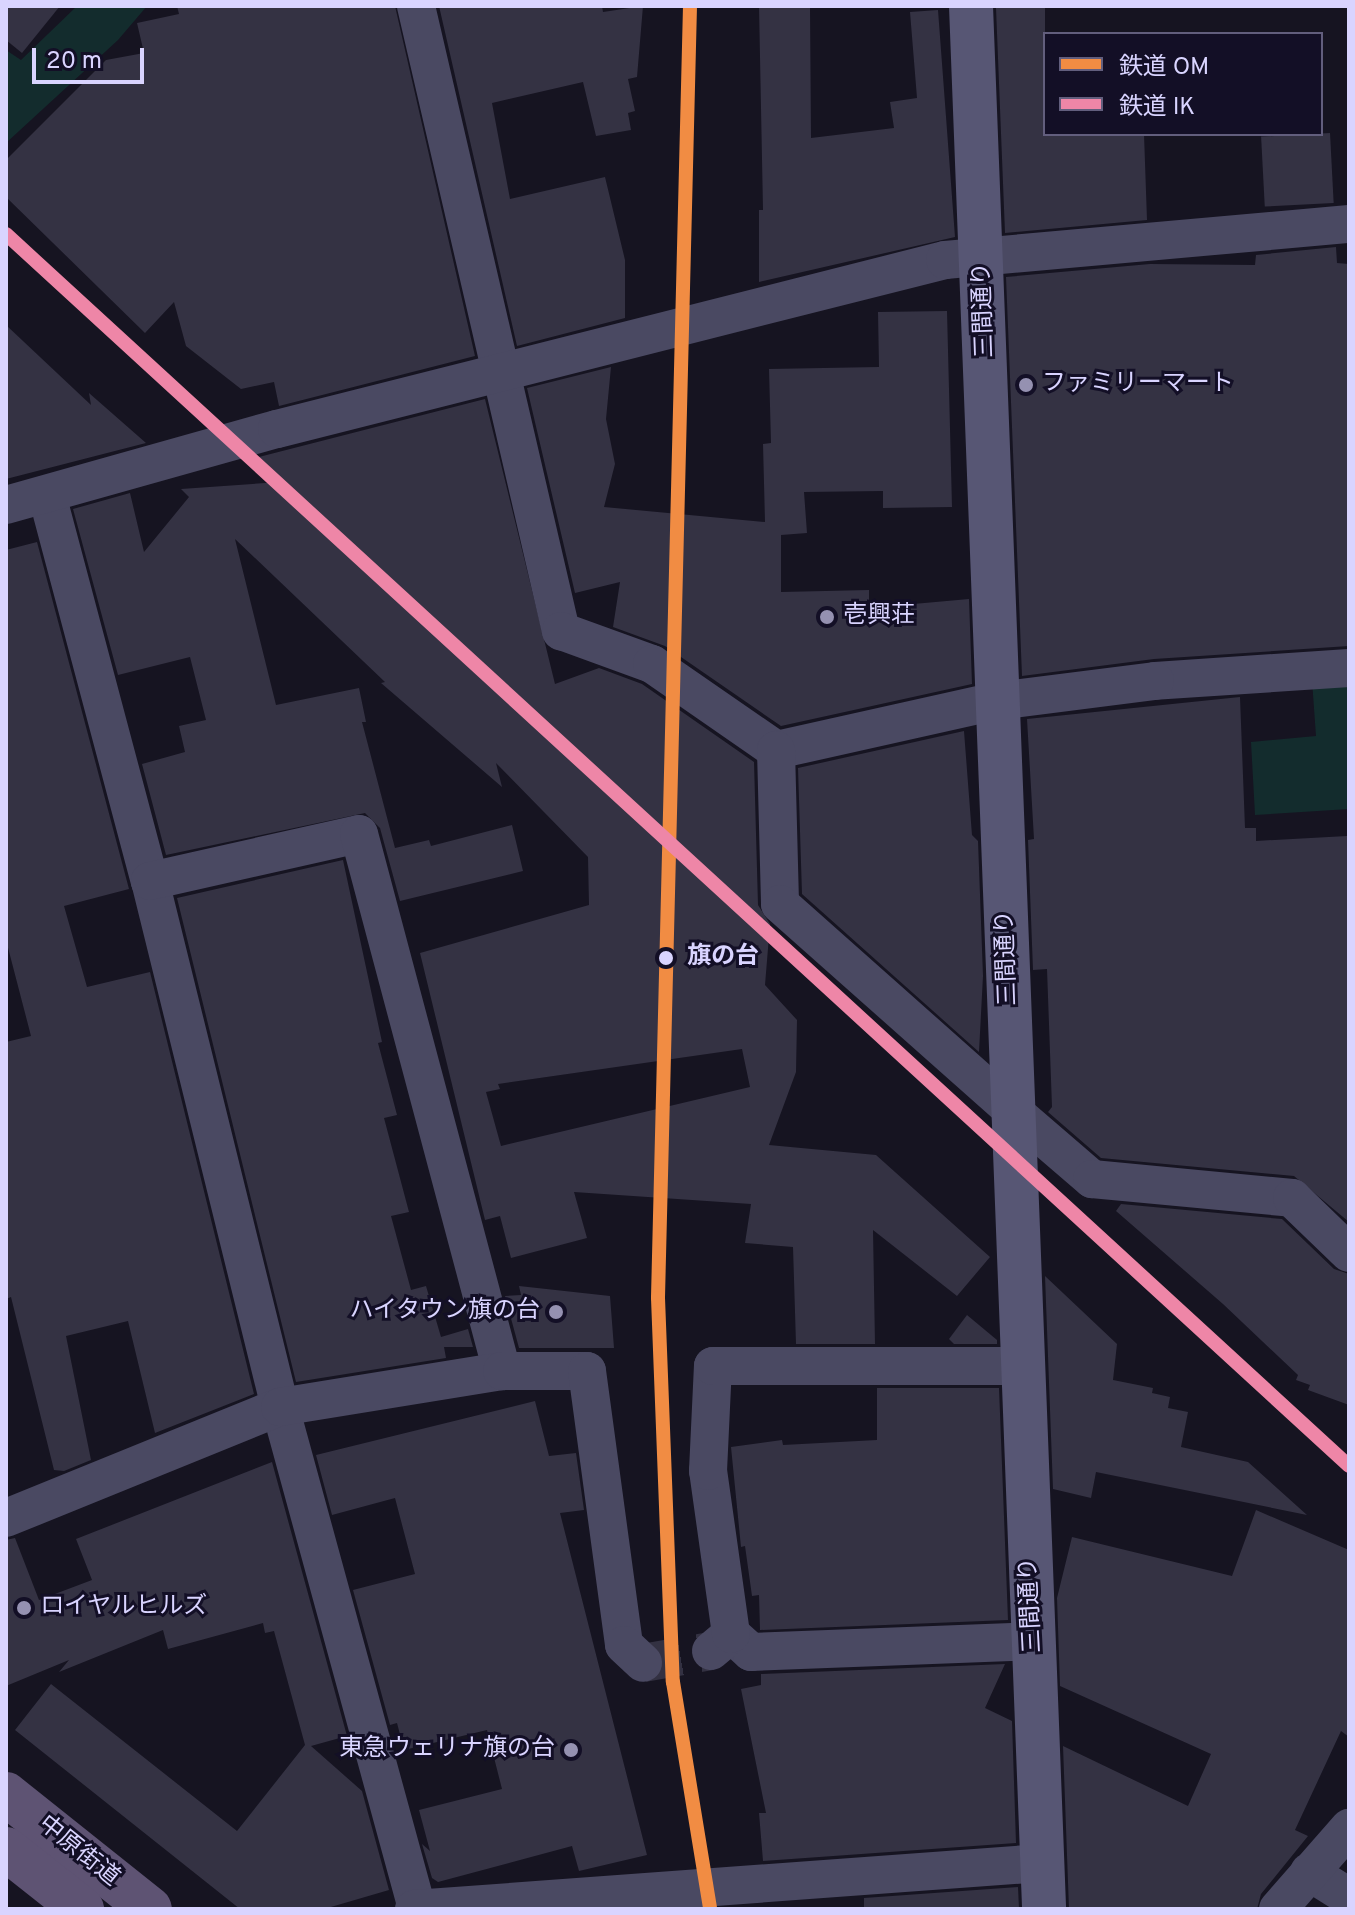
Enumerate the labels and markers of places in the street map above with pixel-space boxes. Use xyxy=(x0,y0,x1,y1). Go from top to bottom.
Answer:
place label: ファミリーマート xyxy=(1042,371,1234,399)
marker: ファミリーマート xyxy=(1017,376,1035,394)
place label: 壱興荘 xyxy=(843,603,915,631)
marker: 壱興荘 xyxy=(818,608,836,626)
marker: 旗の台 xyxy=(652,944,680,972)
place label: 旗の台 xyxy=(687,944,759,972)
place label: ハイタウン旗の台 xyxy=(348,1298,540,1326)
marker: ハイタウン旗の台 xyxy=(547,1303,565,1321)
place label: ロイヤルヒルズ xyxy=(40,1594,208,1622)
marker: ロイヤルヒルズ xyxy=(15,1599,33,1617)
place label: 東急ウェリナ旗の台 xyxy=(339,1736,555,1764)
marker: 東急ウェリナ旗の台 xyxy=(562,1741,580,1759)

